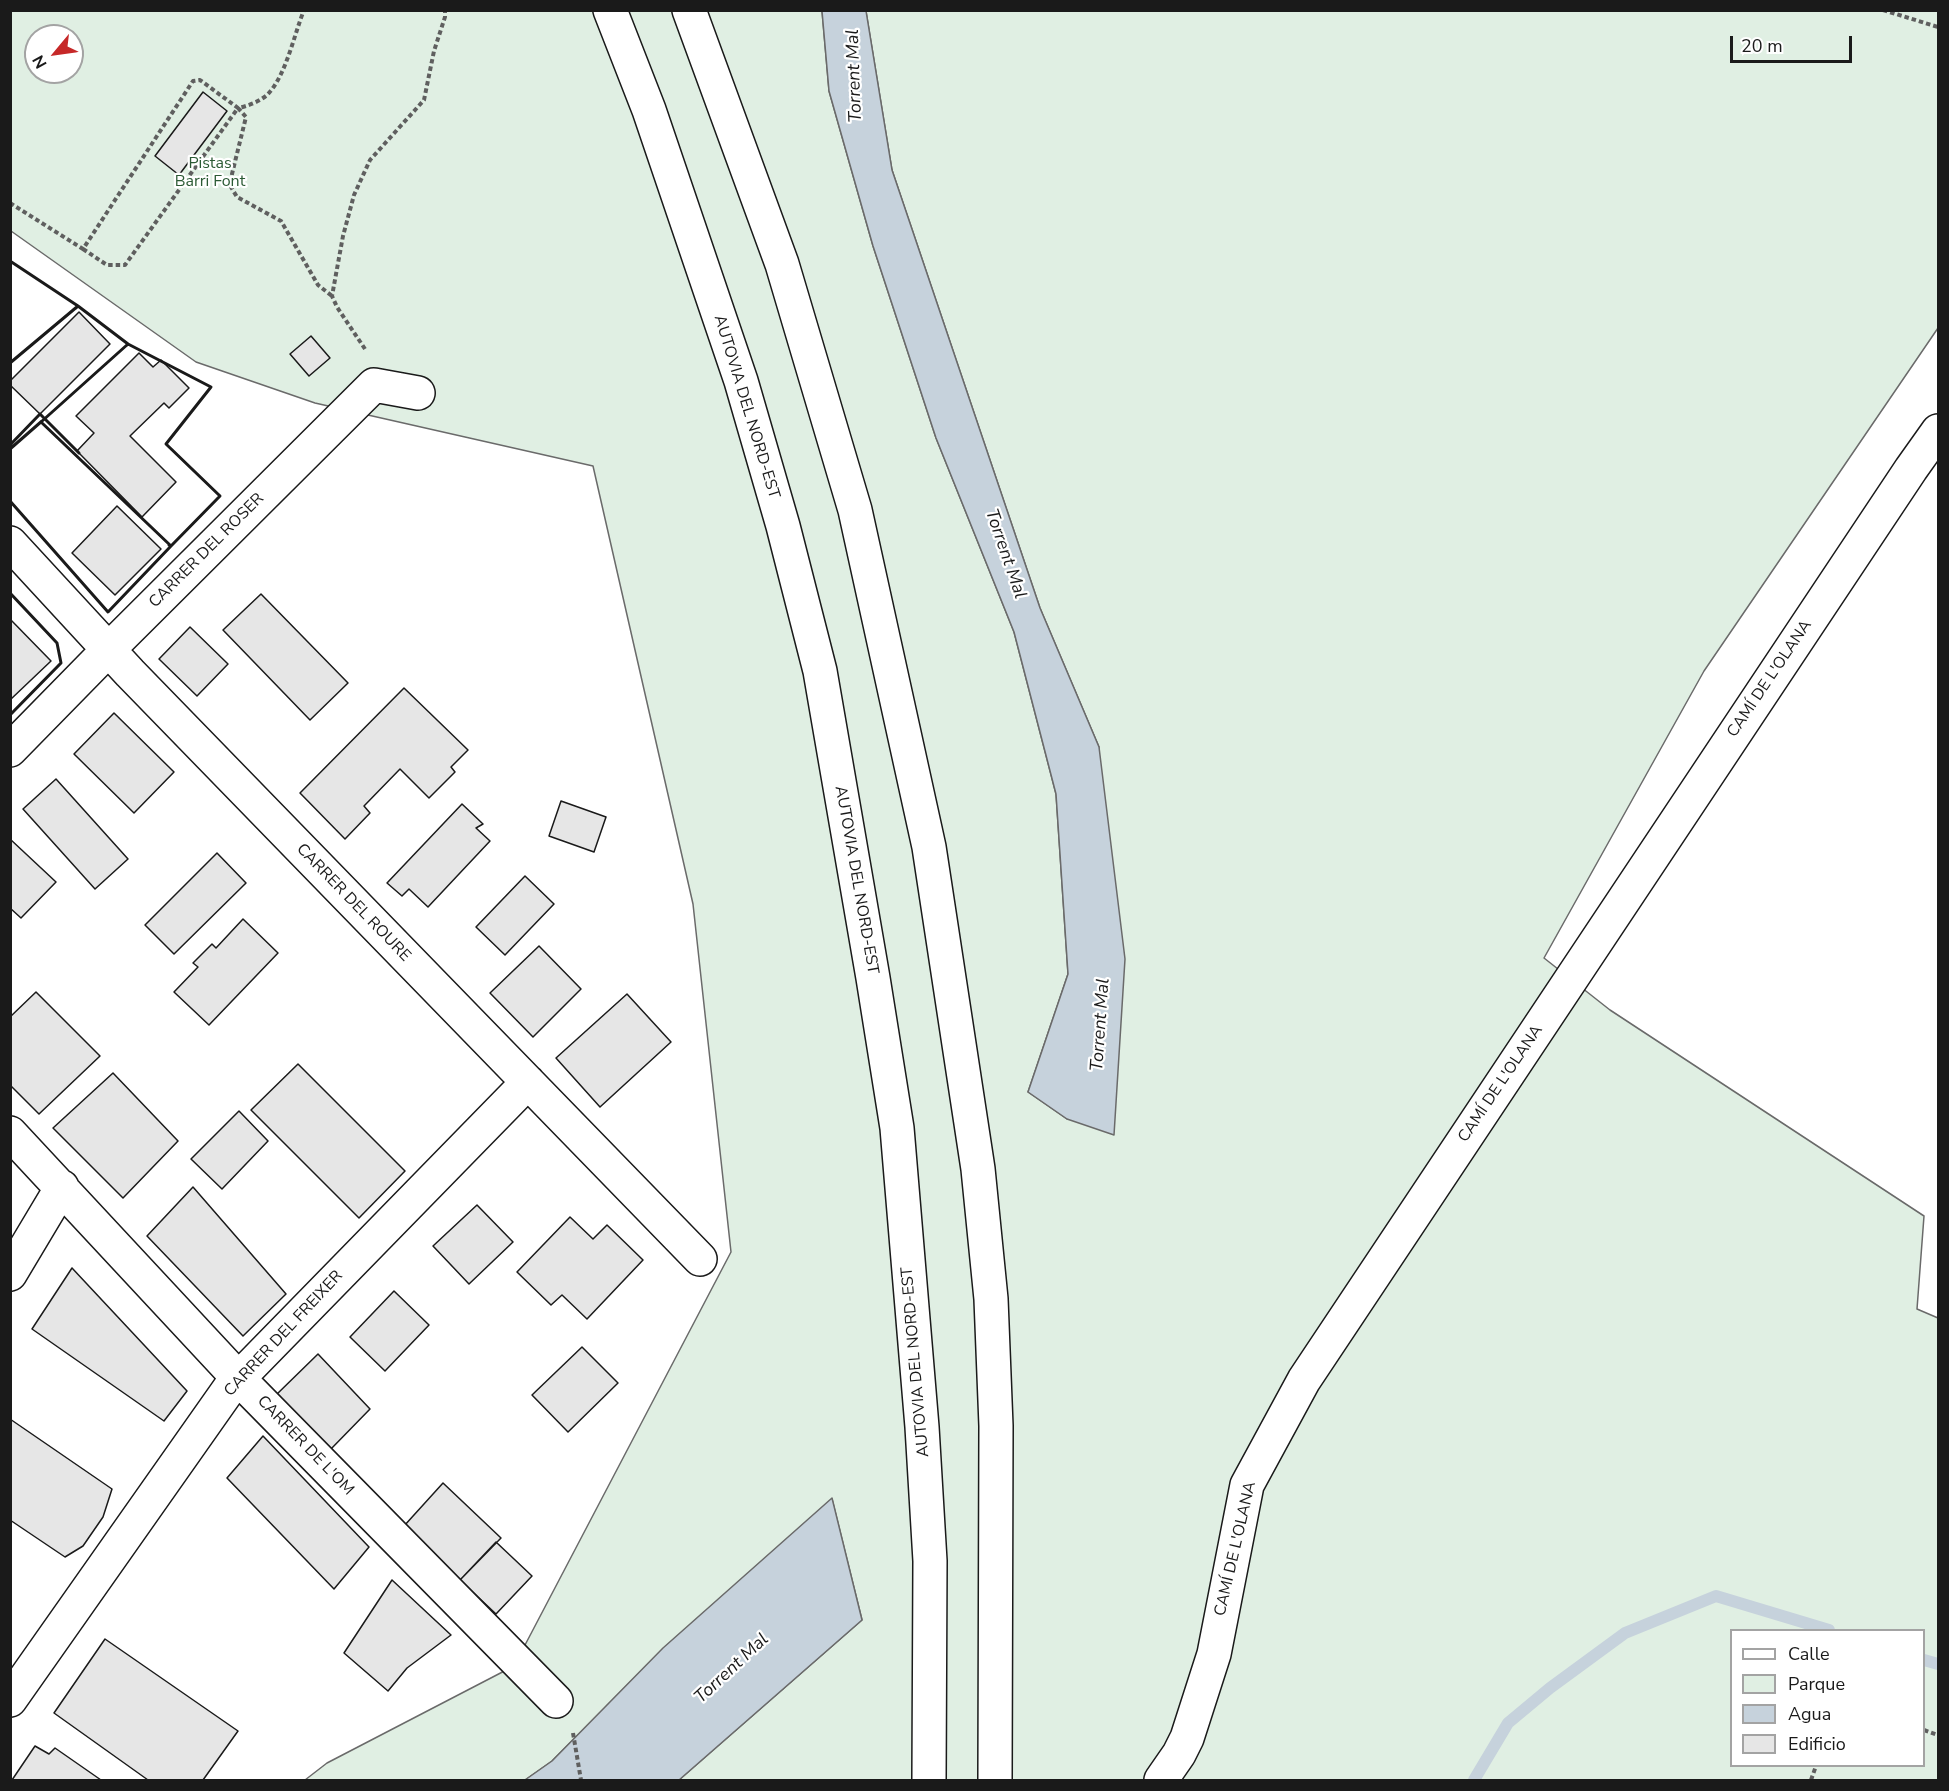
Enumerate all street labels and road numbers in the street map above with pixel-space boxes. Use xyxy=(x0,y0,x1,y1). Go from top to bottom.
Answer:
street label: AUTOVIA DEL NORD-EST xyxy=(709,313,783,501)
street label: CARRER DEL ROSER xyxy=(146,490,268,612)
street label: CAMÍ DE L'OLANA xyxy=(1724,617,1816,741)
street label: AUTOVIA DEL NORD-EST xyxy=(830,784,882,976)
street label: CARRER DEL ROURE xyxy=(292,840,414,966)
street label: CAMÍ DE L'OLANA xyxy=(1455,1022,1547,1146)
street label: AUTOVIA DEL NORD-EST xyxy=(898,1266,934,1458)
street label: CARRER DEL FREIXER xyxy=(221,1267,347,1401)
street label: CARRER DE L'OM xyxy=(253,1392,357,1500)
street label: CAMÍ DE L'OLANA xyxy=(1211,1480,1261,1618)

